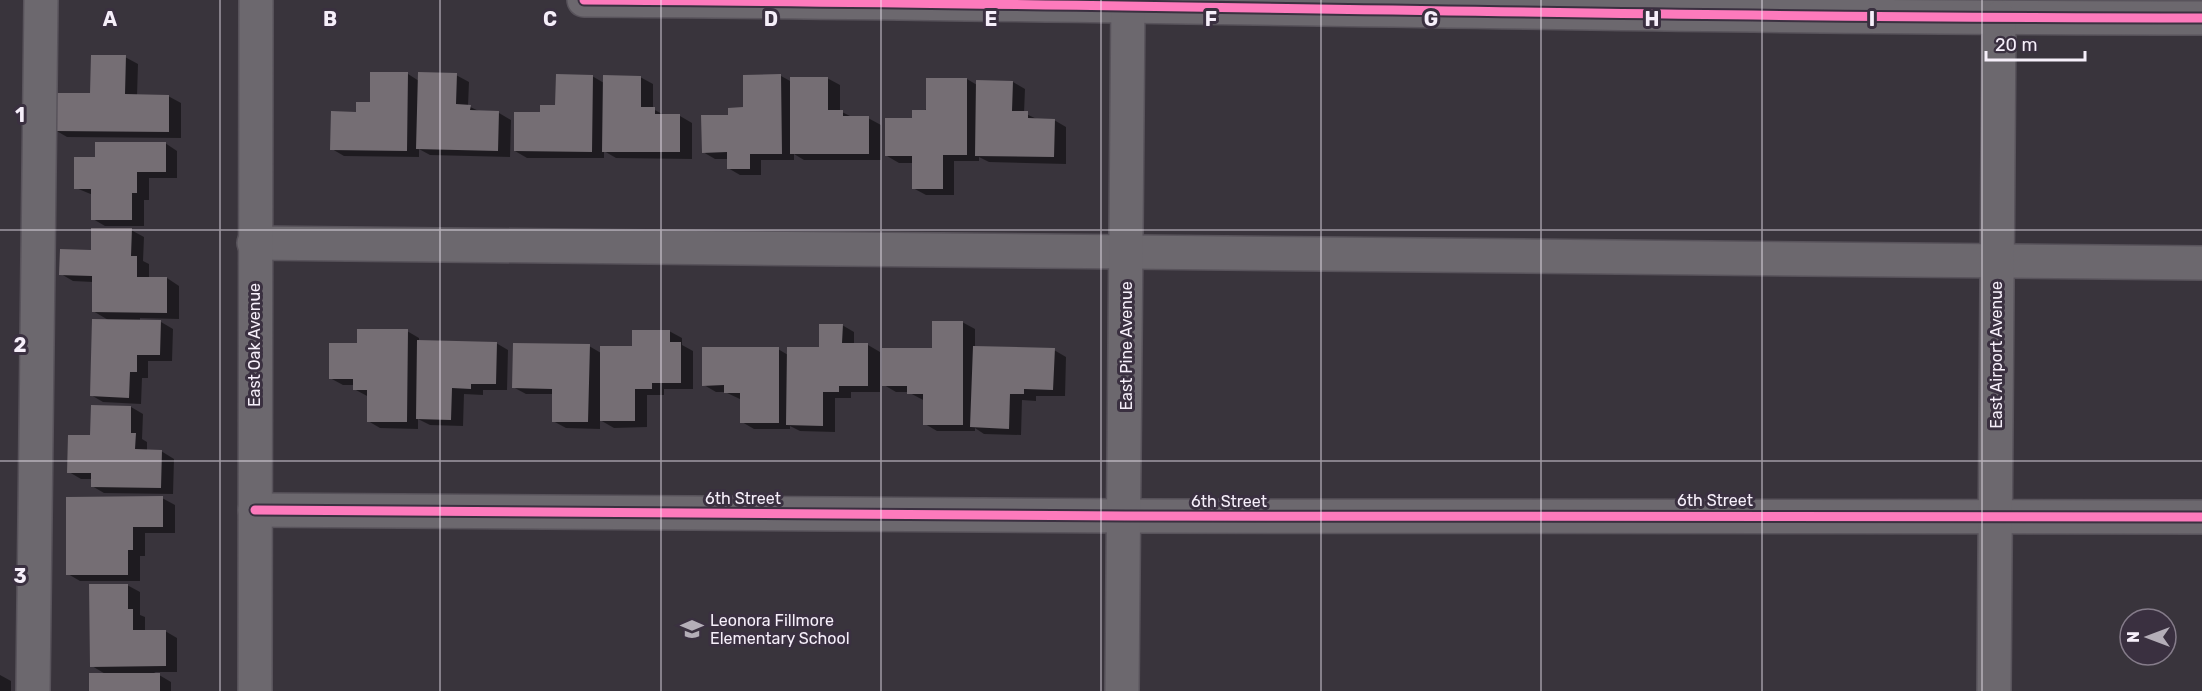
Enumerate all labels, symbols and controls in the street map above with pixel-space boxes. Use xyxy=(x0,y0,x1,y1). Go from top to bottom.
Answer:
text: A xyxy=(103,7,118,31)
text: B xyxy=(323,7,337,31)
text: C xyxy=(543,7,557,31)
text: D xyxy=(764,7,778,31)
text: E xyxy=(985,7,997,31)
text: F xyxy=(1205,7,1217,31)
text: G xyxy=(1424,7,1438,31)
text: H xyxy=(1645,7,1659,31)
text: I xyxy=(1869,7,1875,31)
scale bar xyxy=(1986,24,2085,62)
text: 20 m xyxy=(1995,34,2037,56)
text: 1 xyxy=(15,103,25,127)
street label: East Pine Avenue xyxy=(1117,281,1136,411)
street label: East Airport Avenue xyxy=(1987,281,2006,429)
street label: East Oak Avenue xyxy=(245,283,264,407)
text: 2 xyxy=(14,333,27,357)
street label: 6th Street xyxy=(705,489,781,508)
street label: 6th Street xyxy=(1677,491,1753,510)
street label: 6th Street xyxy=(1191,492,1267,511)
text: 3 xyxy=(13,564,27,588)
north arrow xyxy=(2118,607,2178,667)
place label: Leonora Fillmore Elementary School xyxy=(710,611,850,648)
school or university icon: Leonora Fillmore Elementary School xyxy=(679,616,705,642)
text: N xyxy=(2124,631,2143,643)

